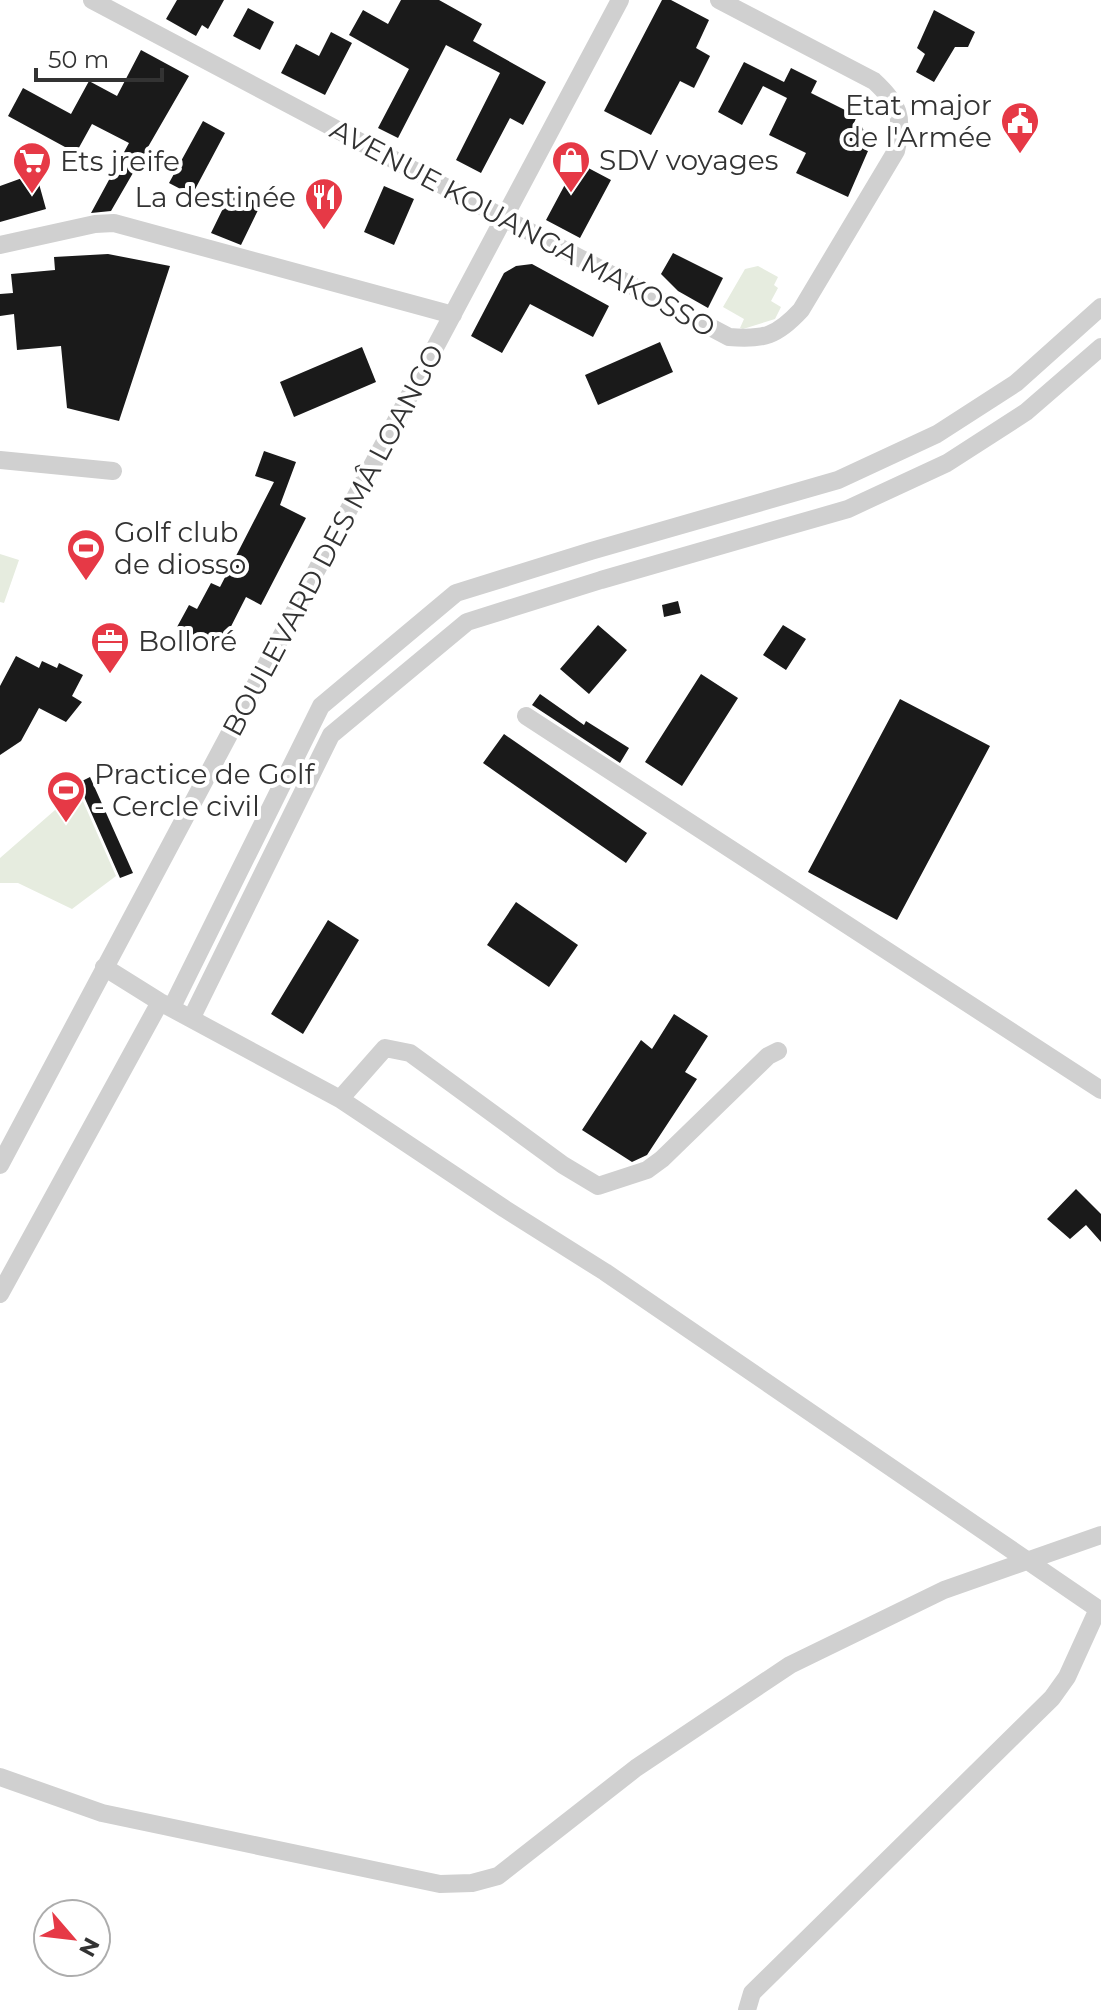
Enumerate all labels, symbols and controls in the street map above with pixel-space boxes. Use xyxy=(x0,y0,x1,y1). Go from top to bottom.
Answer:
scale bar xyxy=(36,32,162,82)
text: 50 m xyxy=(48,45,109,74)
place label: Etat major de l'Armée xyxy=(842,88,992,154)
public building icon: Etat major de l'Armée xyxy=(999,100,1041,155)
street label: AVENUE KOUANGA MAKOSSO xyxy=(325,112,721,344)
shop icon: SDV voyages xyxy=(550,139,592,194)
supermarket icon: Ets jreife xyxy=(11,140,53,195)
place label: SDV voyages xyxy=(599,143,778,177)
place label: Ets jreife xyxy=(60,144,180,178)
restaurant icon: La destinée xyxy=(303,176,345,231)
place label: La destinée xyxy=(134,180,296,214)
street label: BOULEVARD DES MÂ LOANGO xyxy=(215,338,451,742)
place label: Golf club de diosso xyxy=(114,515,246,581)
sports icon: Golf club de diosso xyxy=(65,527,107,582)
office icon: Bolloré xyxy=(89,620,131,675)
place label: Bolloré xyxy=(138,624,237,658)
place label: Practice de Golf - Cercle civil xyxy=(94,757,316,823)
sports icon: Practice de Golf - Cercle civil xyxy=(45,769,87,824)
north arrow xyxy=(32,1898,112,1978)
text: N xyxy=(73,1933,105,1961)

